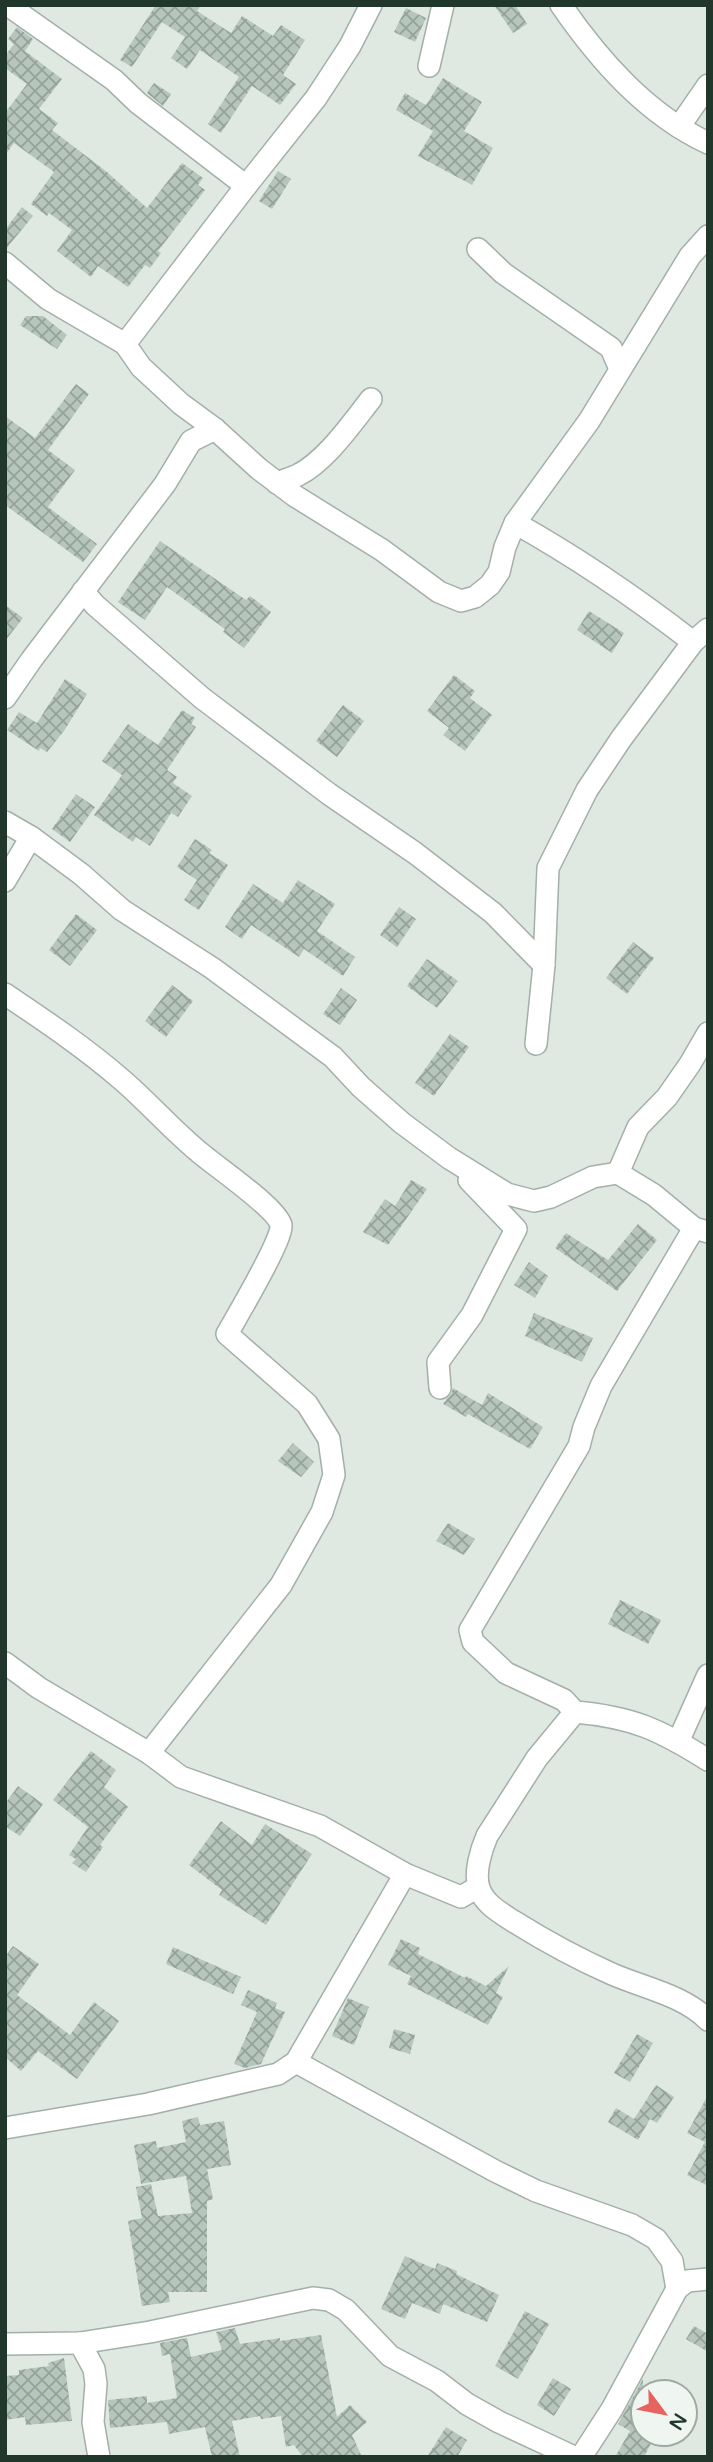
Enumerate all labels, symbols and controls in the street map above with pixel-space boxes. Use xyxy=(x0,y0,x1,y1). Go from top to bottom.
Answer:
north arrow xyxy=(629,2378,699,2448)
text: N xyxy=(664,2409,691,2434)

